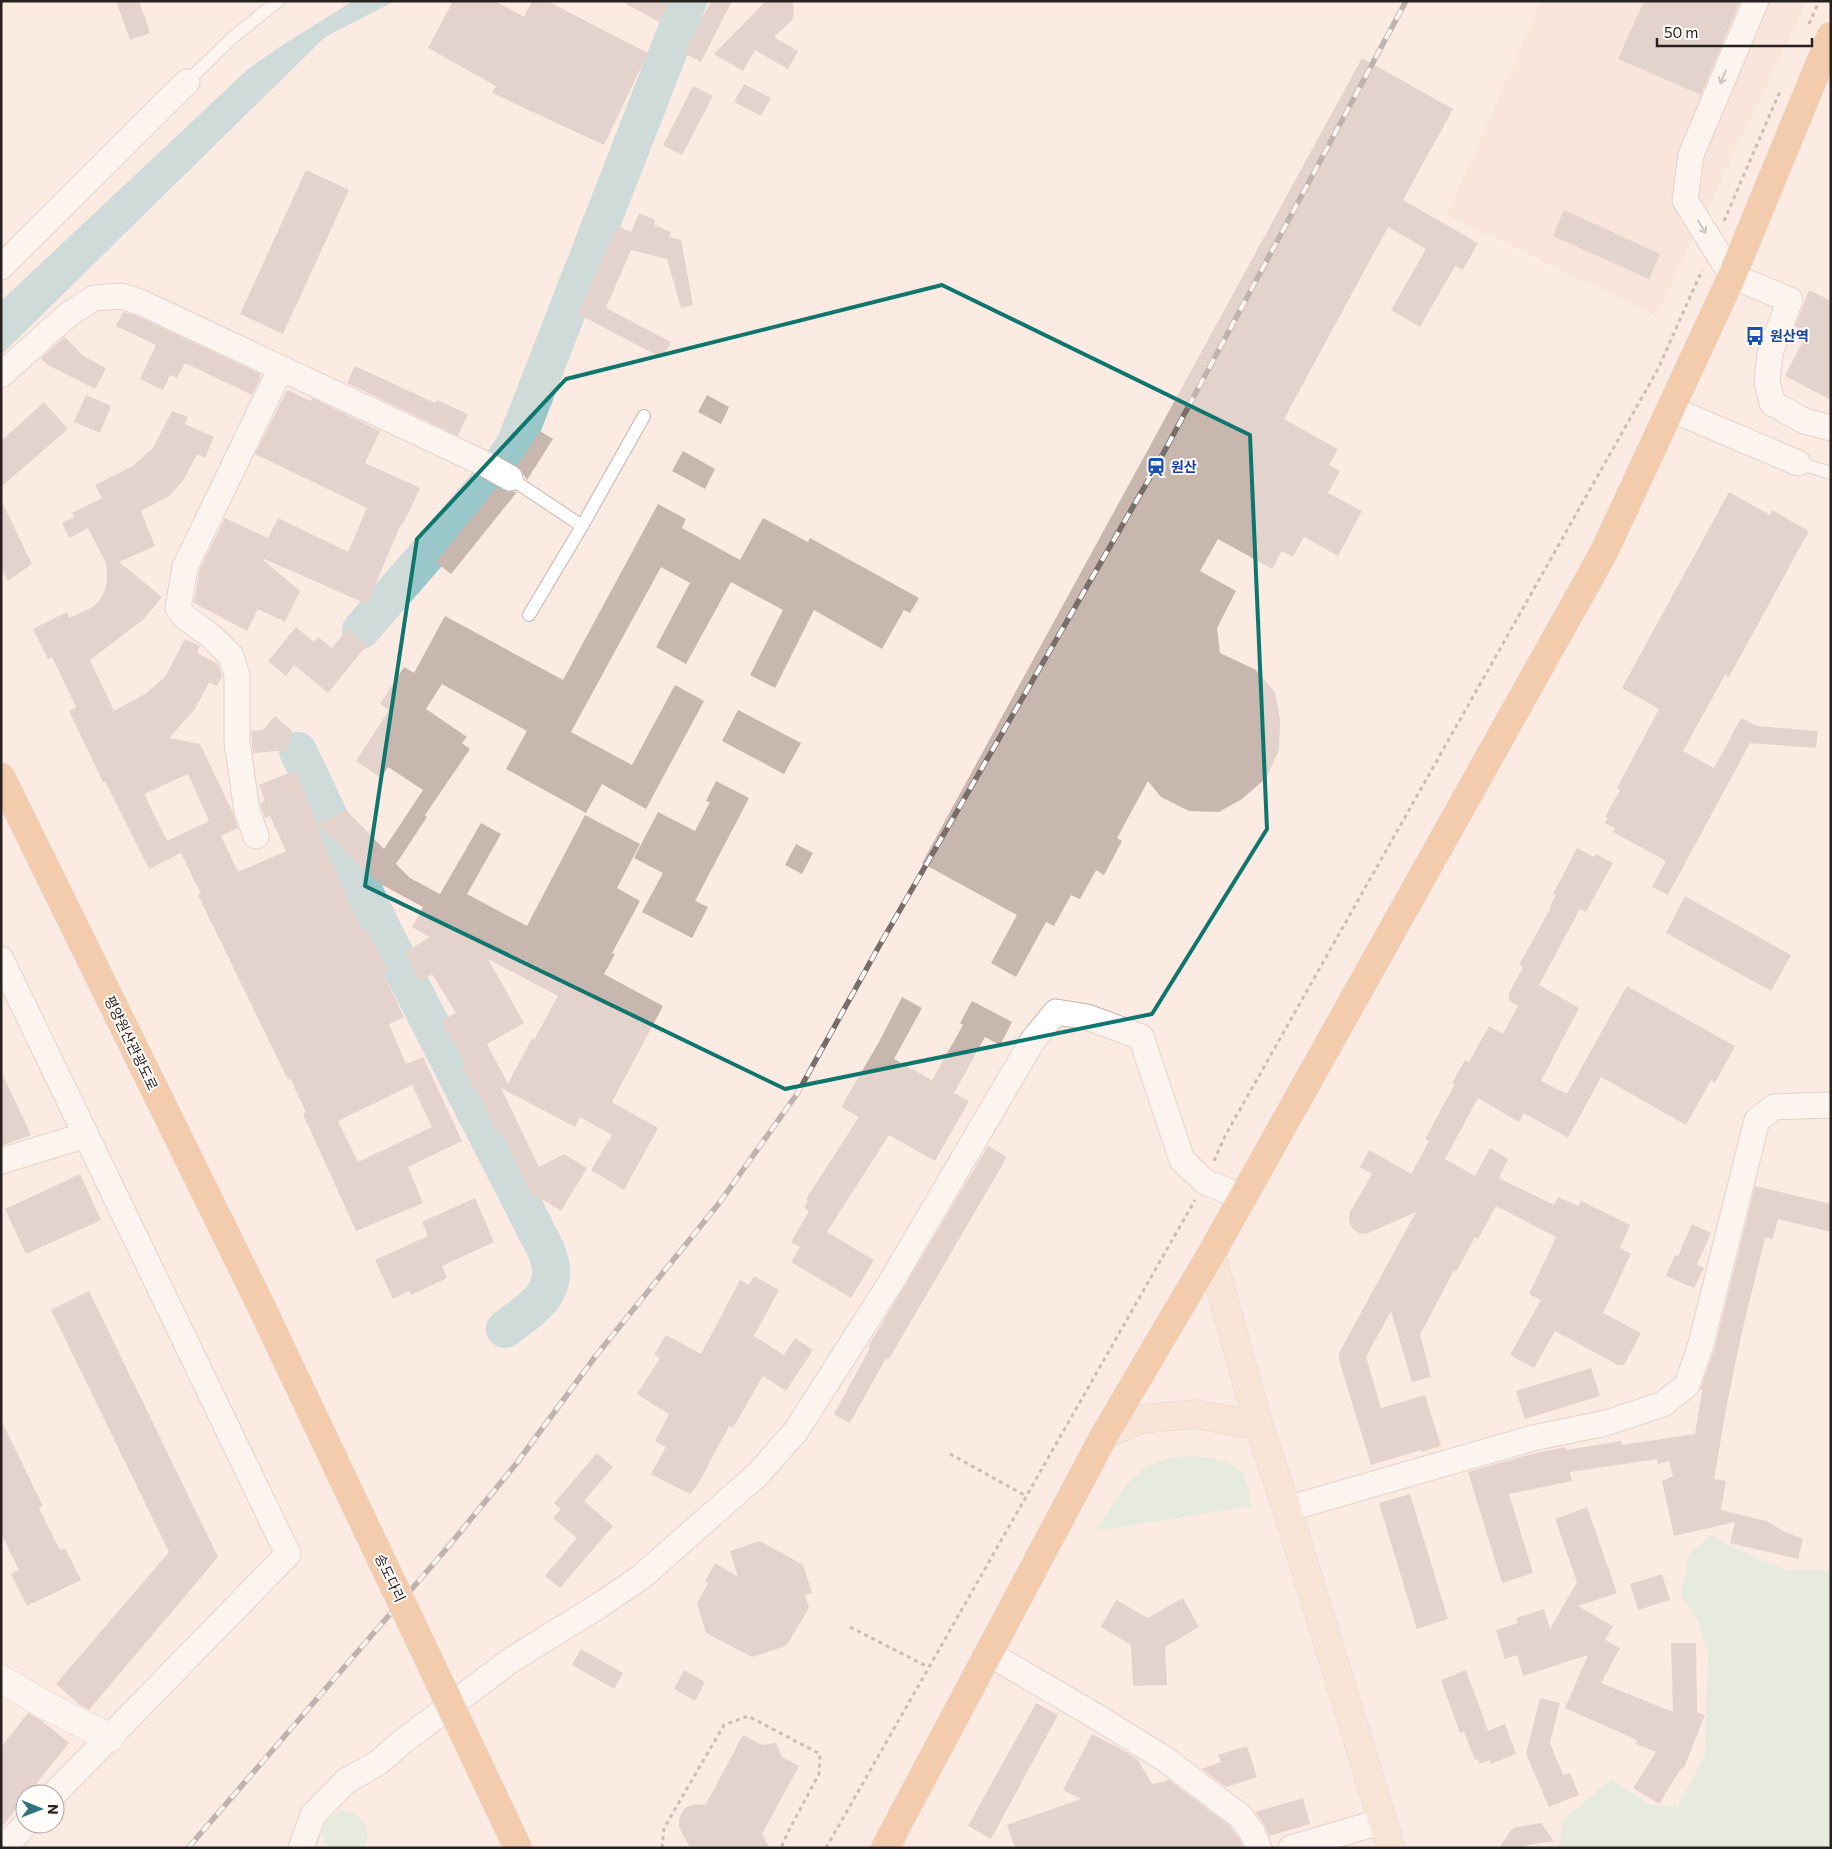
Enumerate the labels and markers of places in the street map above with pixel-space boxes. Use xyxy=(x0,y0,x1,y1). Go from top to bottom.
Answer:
bus stop icon: 원산역 xyxy=(1744,325,1766,347)
place label: 원산역 xyxy=(1770,327,1809,344)
station icon: 원산 xyxy=(1145,456,1167,478)
place label: 원산 xyxy=(1171,458,1197,475)

